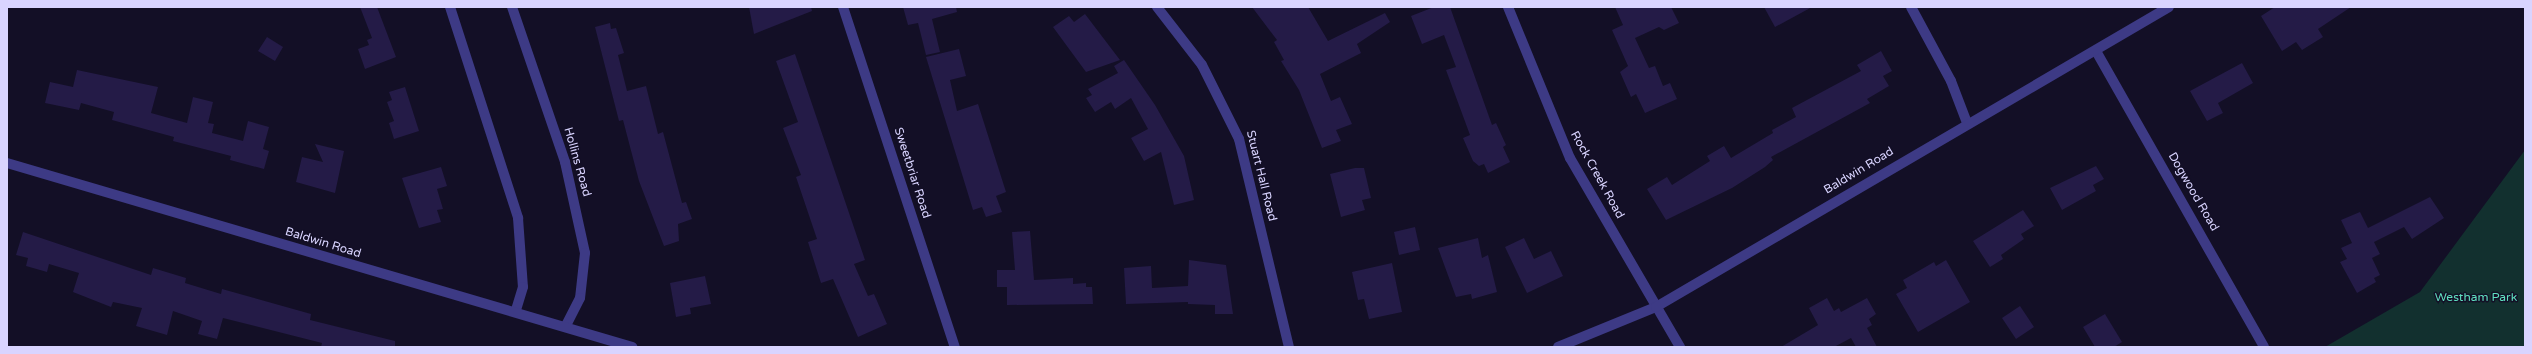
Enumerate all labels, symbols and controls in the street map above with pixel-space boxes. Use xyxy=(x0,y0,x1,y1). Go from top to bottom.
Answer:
street label: Hollins Road xyxy=(560,126,594,198)
street label: Sweetbriar Road xyxy=(891,126,933,220)
street label: Stuart Hall Road xyxy=(1243,129,1279,223)
street label: Rock Creek Road xyxy=(1567,129,1627,221)
street label: Baldwin Road xyxy=(1822,145,1896,197)
street label: Dogwood Road xyxy=(2165,150,2221,234)
street label: Baldwin Road xyxy=(283,225,363,261)
park label: Westham Park xyxy=(2435,291,2517,305)

